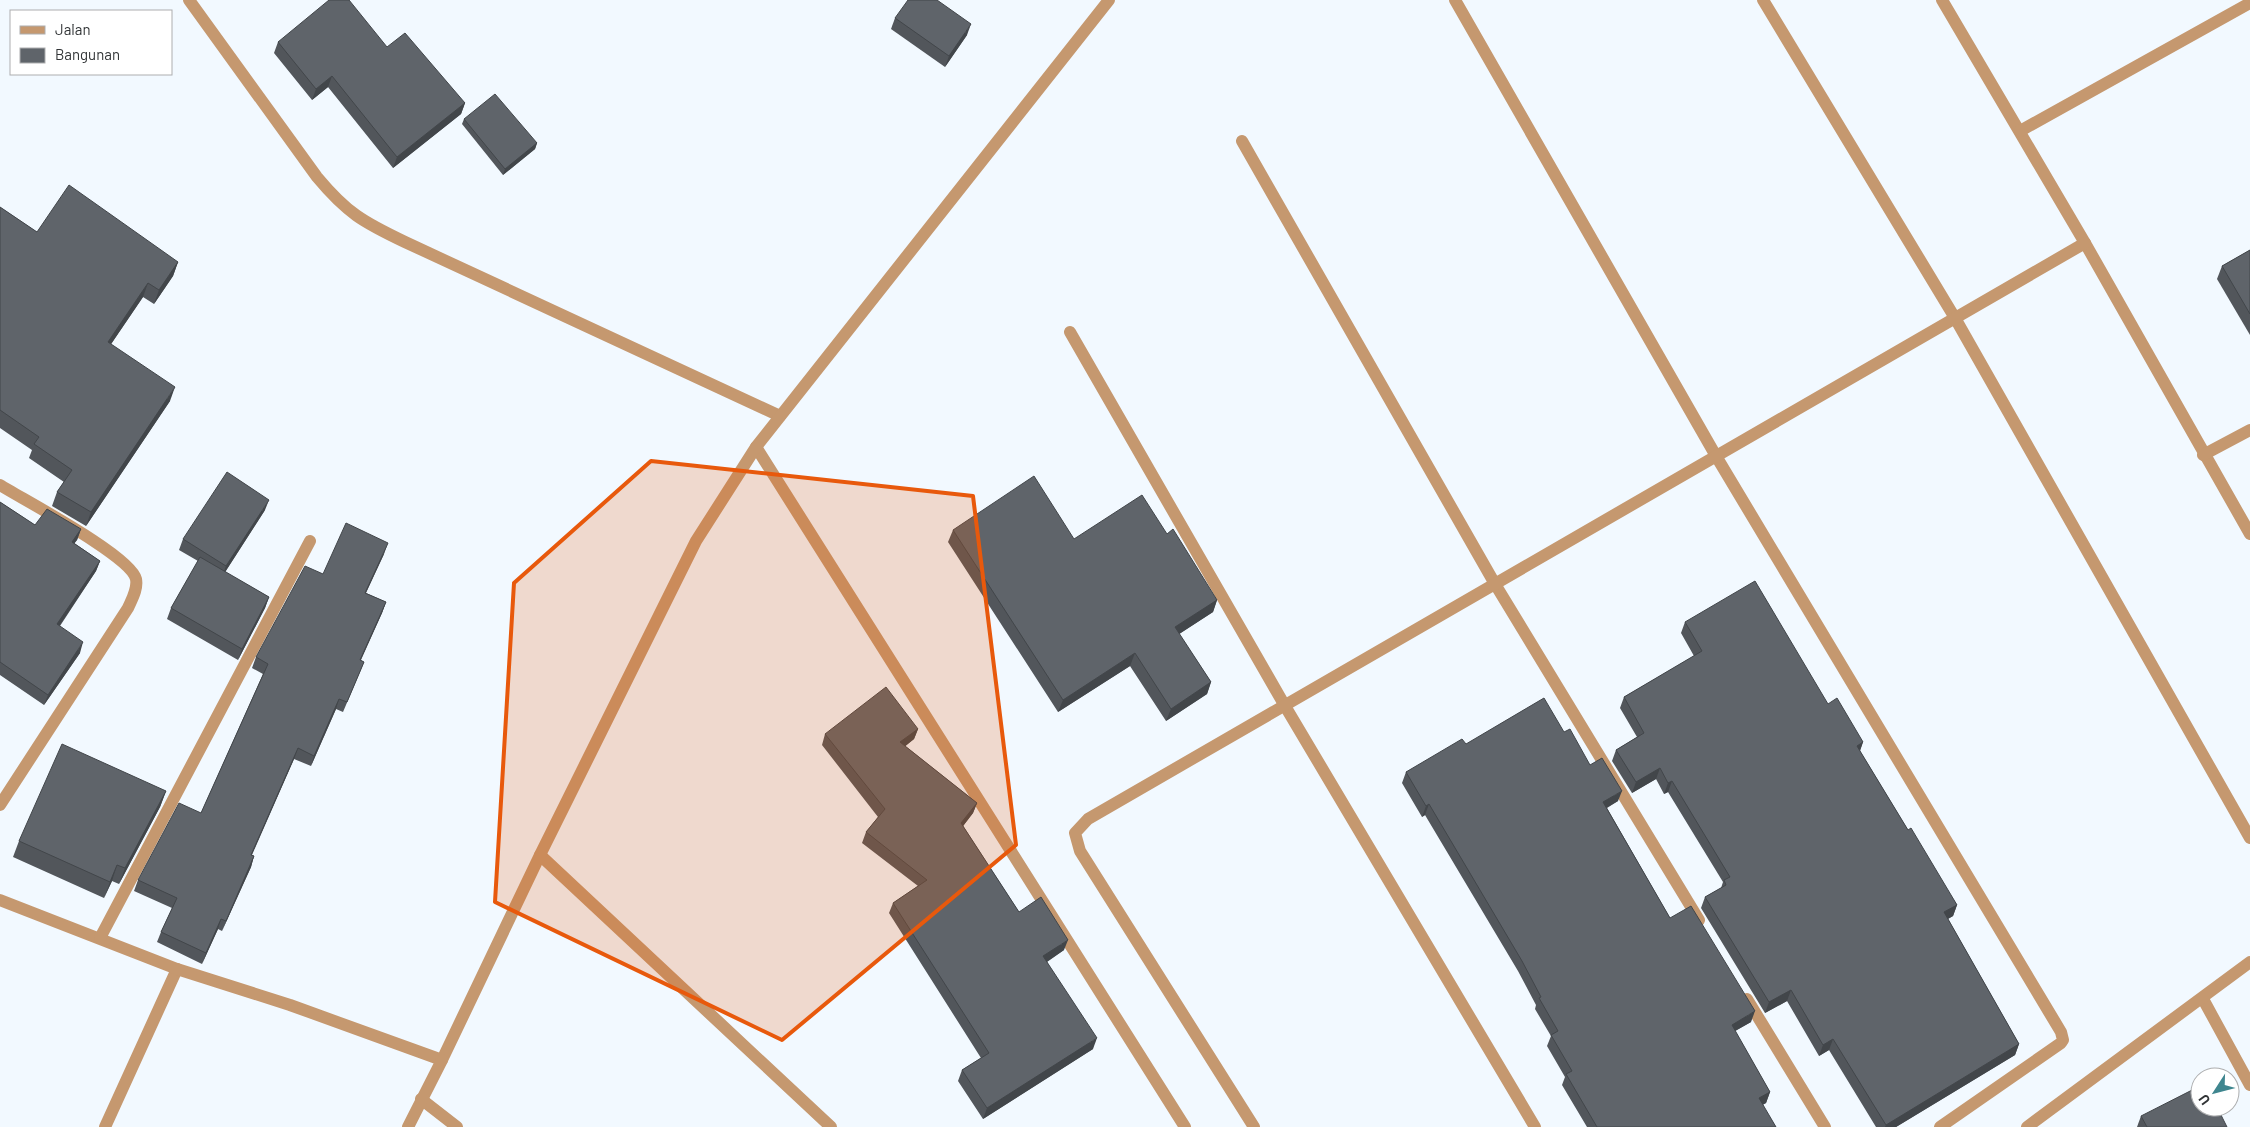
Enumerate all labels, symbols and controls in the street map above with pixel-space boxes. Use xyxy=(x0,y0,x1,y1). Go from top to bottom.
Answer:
legend xyxy=(10,10,172,75)
text: Jalan xyxy=(55,20,91,38)
text: Bangunan xyxy=(55,45,120,63)
north arrow xyxy=(2190,1067,2240,1117)
text: U xyxy=(2195,1091,2214,1108)

